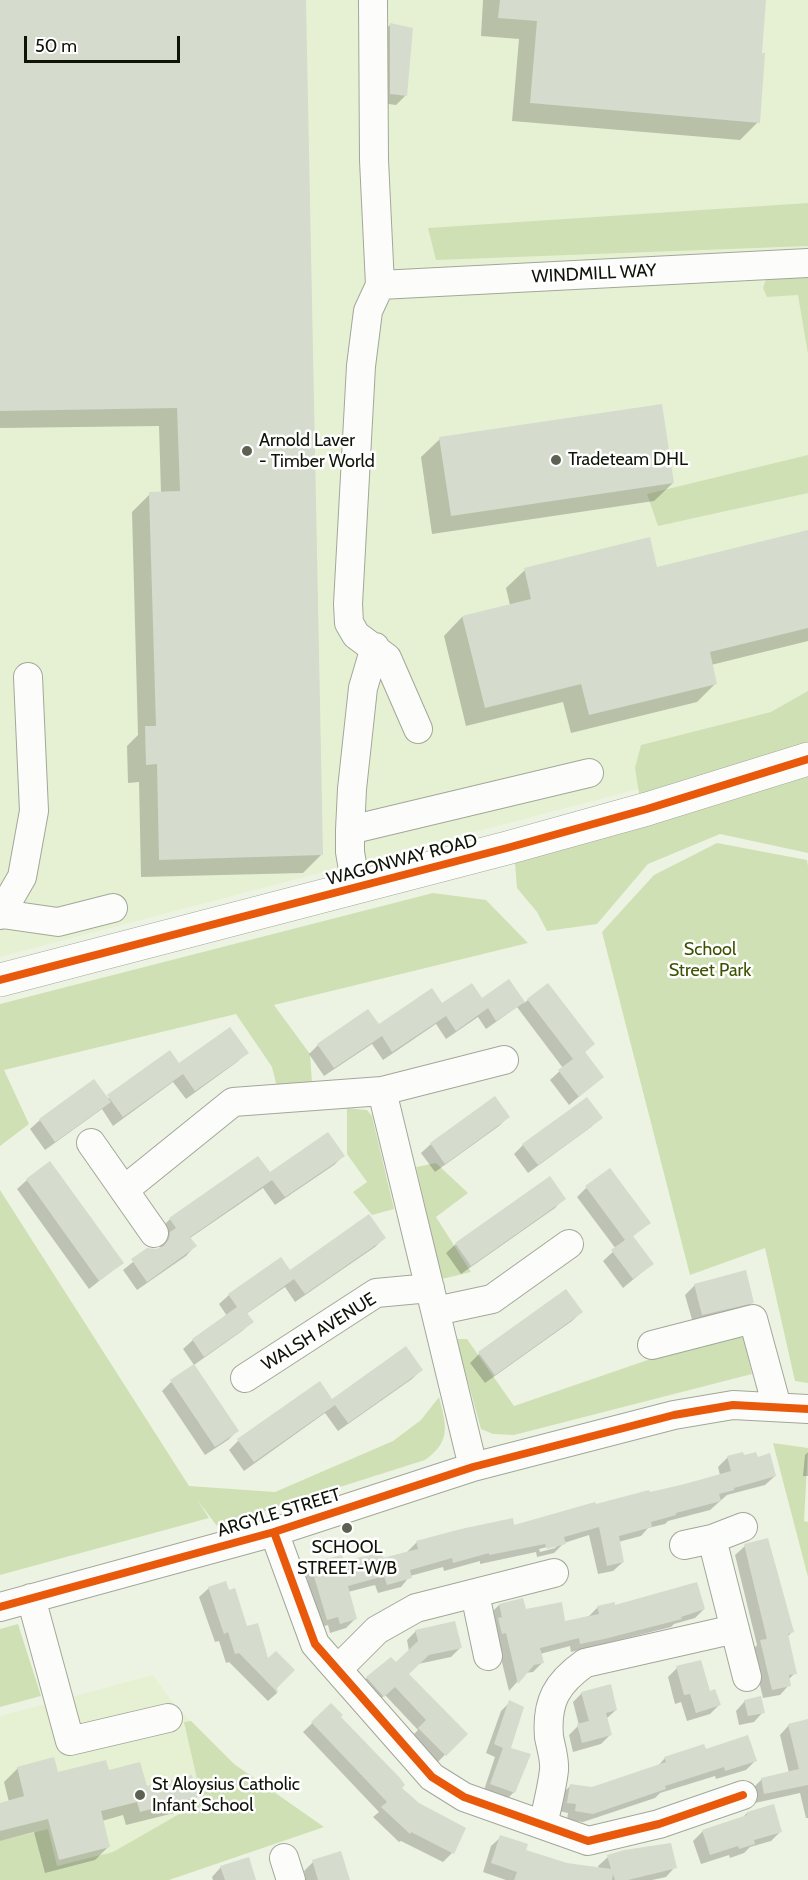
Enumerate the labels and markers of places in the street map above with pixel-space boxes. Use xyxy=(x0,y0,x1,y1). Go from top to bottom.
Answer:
place label: Arnold Laver - Timber World xyxy=(259,430,375,472)
marker: Arnold Laver - Timber World xyxy=(240,444,254,458)
place label: Tradeteam DHL xyxy=(568,449,688,471)
marker: Tradeteam DHL xyxy=(549,453,563,467)
marker: SCHOOL STREET-W/B xyxy=(340,1521,354,1535)
place label: SCHOOL STREET-W/B xyxy=(297,1537,397,1580)
place label: St Aloysius Catholic Infant School xyxy=(152,1774,300,1816)
marker: St Aloysius Catholic Infant School xyxy=(133,1788,147,1802)

